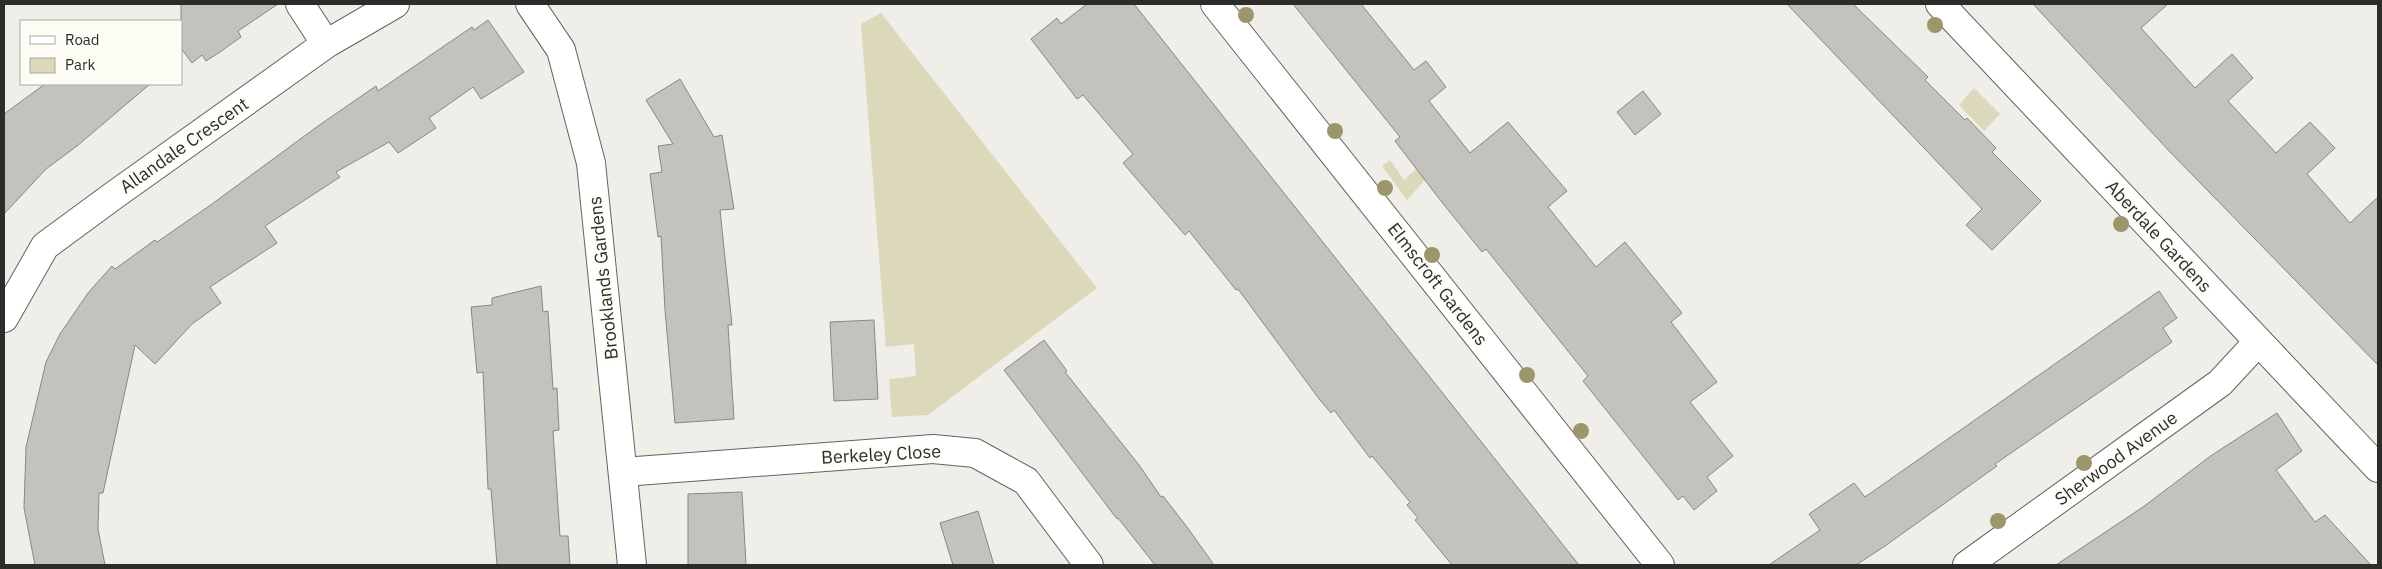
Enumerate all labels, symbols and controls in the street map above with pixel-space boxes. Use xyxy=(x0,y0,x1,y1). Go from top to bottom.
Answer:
legend xyxy=(20,20,182,85)
text: Road xyxy=(65,30,100,49)
text: Park xyxy=(65,55,95,74)
street label: Allandale Crescent xyxy=(115,92,253,198)
street label: Aberdale Gardens xyxy=(2101,175,2217,297)
street label: Brooklands Gardens xyxy=(583,195,623,361)
street label: Elmscroft Gardens xyxy=(1383,218,1493,350)
street label: Sherwood Avenue xyxy=(2050,406,2182,510)
street label: Berkeley Close xyxy=(820,439,942,469)

